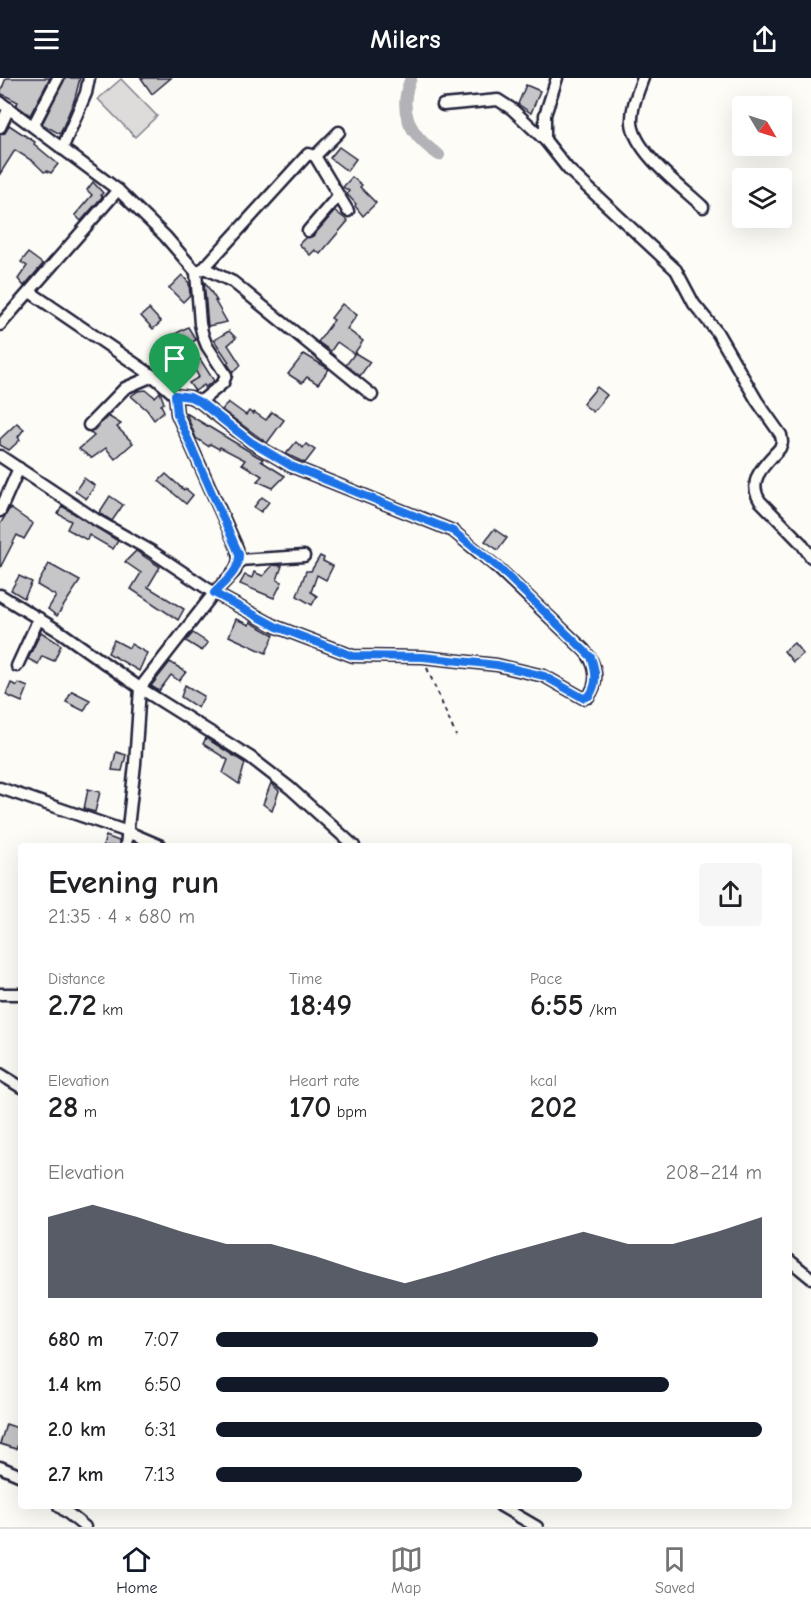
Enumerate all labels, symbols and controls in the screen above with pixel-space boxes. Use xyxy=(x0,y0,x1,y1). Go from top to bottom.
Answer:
icon: menu xyxy=(30,23,63,56)
icon: share xyxy=(748,23,781,56)
text: Milers xyxy=(370,24,441,55)
north arrow xyxy=(732,96,792,156)
map controls xyxy=(732,96,792,228)
button: layers xyxy=(732,168,792,228)
pin xyxy=(149,333,200,395)
icon: arrive xyxy=(158,342,191,375)
text: Evening run xyxy=(48,863,219,901)
button: share xyxy=(699,863,762,926)
text: 21:35 · 4 × 680 m xyxy=(48,905,195,928)
text: Distance xyxy=(48,970,105,988)
text: Time xyxy=(289,970,322,988)
text: Pace xyxy=(530,970,562,988)
text: 2.72 xyxy=(48,988,97,1023)
text: 18:49 xyxy=(289,988,352,1023)
text: 6:55 xyxy=(530,988,584,1023)
text: km xyxy=(97,1001,123,1019)
text: /km xyxy=(584,1001,617,1019)
text: Elevation xyxy=(48,1072,109,1090)
text: Heart rate xyxy=(289,1072,360,1090)
text: kcal xyxy=(530,1072,557,1090)
text: 28 xyxy=(48,1090,78,1125)
text: 170 xyxy=(289,1090,331,1125)
text: 202 xyxy=(530,1090,577,1125)
text: m xyxy=(78,1103,97,1121)
text: bpm xyxy=(331,1103,367,1121)
text: Elevation xyxy=(48,1161,125,1184)
text: 208–214 m xyxy=(666,1161,762,1184)
text: 680 m xyxy=(48,1328,103,1351)
text: 7:07 xyxy=(144,1328,179,1351)
text: 1.4 km xyxy=(48,1373,102,1396)
text: 6:50 xyxy=(144,1373,181,1396)
text: 2.0 km xyxy=(48,1418,106,1441)
text: 6:31 xyxy=(144,1418,177,1441)
text: 2.7 km xyxy=(48,1463,103,1486)
text: 7:13 xyxy=(144,1463,175,1486)
tab: Home xyxy=(116,1543,157,1597)
tab: Map xyxy=(390,1543,423,1597)
tab: Saved xyxy=(655,1543,695,1597)

